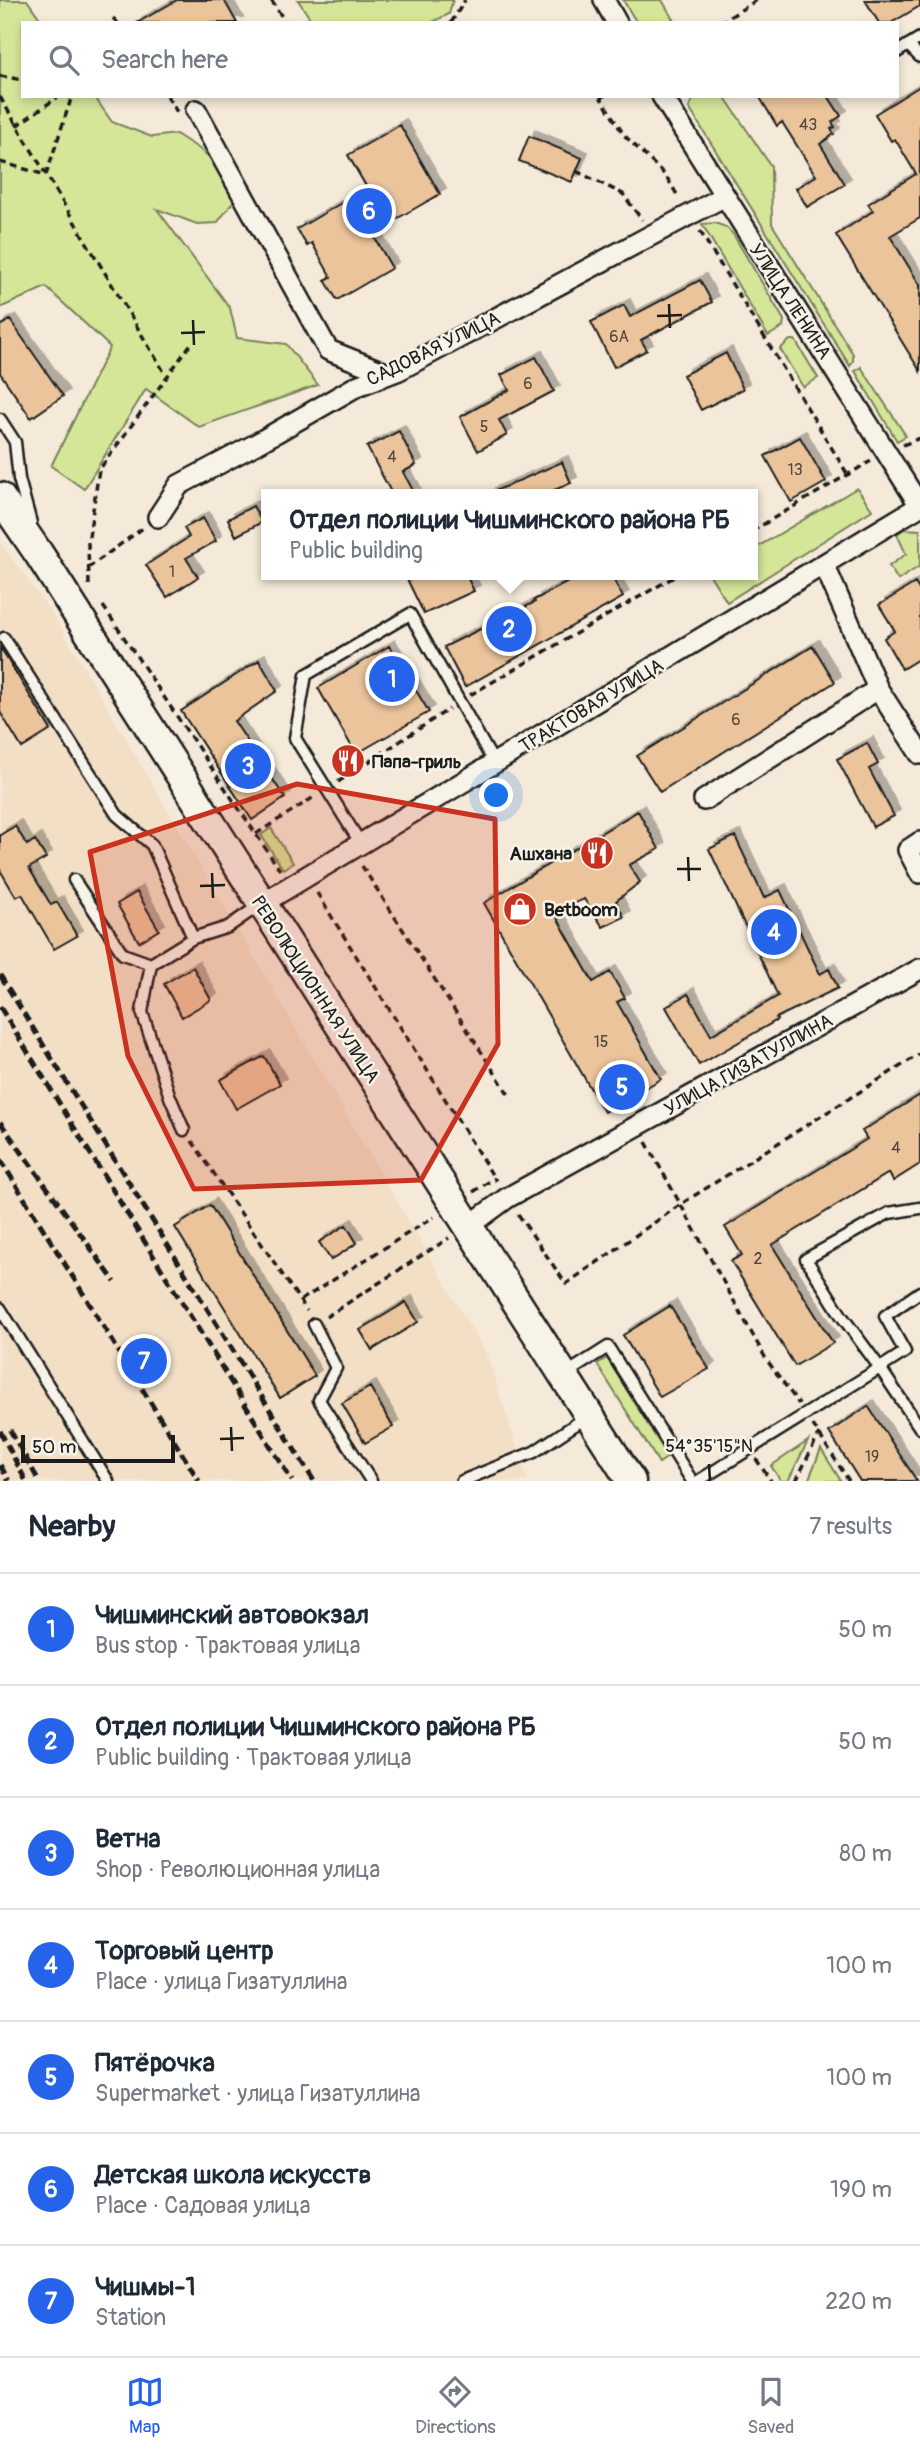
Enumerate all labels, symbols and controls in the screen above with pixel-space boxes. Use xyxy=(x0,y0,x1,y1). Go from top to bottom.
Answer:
search box xyxy=(21,21,899,98)
icon: search xyxy=(45,41,83,79)
text: Search here xyxy=(101,44,228,76)
house number: 43 xyxy=(799,115,817,135)
pin: 6 xyxy=(346,185,392,237)
street label: УЛИЦА ЛЕНИНА xyxy=(744,239,837,364)
street label: САДОВАЯ УЛИЦА xyxy=(363,306,504,392)
house number: 6А xyxy=(609,327,629,347)
house number: 6 xyxy=(523,374,533,394)
house number: 5 xyxy=(480,417,488,437)
house number: 4 xyxy=(387,447,397,467)
house number: 13 xyxy=(787,460,803,480)
popup xyxy=(261,489,758,580)
text: Отдел полиции Чишминского района РБ xyxy=(289,504,730,536)
text: Public building xyxy=(289,536,423,565)
house number: 1 xyxy=(169,562,175,582)
pin: 2 xyxy=(486,603,532,655)
pin: 1 xyxy=(369,653,415,705)
street label: ТРАКТОВАЯ УЛИЦА xyxy=(515,653,668,758)
house number: 6 xyxy=(731,710,741,730)
pin: 3 xyxy=(225,740,271,792)
restaurant icon: Папа-гриль xyxy=(329,742,367,780)
place label: Папа-гриль xyxy=(372,750,462,774)
your location xyxy=(479,778,513,812)
restaurant icon: Ашхана xyxy=(578,834,616,872)
place label: Ашхана xyxy=(510,842,572,866)
shop icon: Betboom xyxy=(501,890,539,928)
street label: РЕВОЛЮЦИОННАЯ УЛИЦА xyxy=(246,891,385,1088)
place label: Betboom xyxy=(544,898,618,922)
pin: 4 xyxy=(751,906,797,958)
street label: УЛИЦА ГИЗАТУЛЛИНА xyxy=(660,1009,837,1121)
house number: 15 xyxy=(594,1032,608,1052)
pin: 5 xyxy=(599,1061,645,1113)
house number: 4 xyxy=(891,1138,901,1158)
house number: 2 xyxy=(754,1249,763,1269)
pin: 7 xyxy=(121,1335,167,1387)
scale bar xyxy=(21,1432,175,1464)
text: 50 m xyxy=(32,1435,76,1459)
text: 54°35'15"N xyxy=(665,1435,753,1458)
house number: 19 xyxy=(865,1447,879,1467)
text: Nearby xyxy=(28,1508,115,1545)
text: 7 results xyxy=(809,1512,892,1541)
text: Чишминский автовокзал xyxy=(95,1599,369,1631)
text: 1 xyxy=(47,1615,56,1644)
text: 50 m xyxy=(838,1615,892,1644)
text: Bus stop · Трактовая улица xyxy=(95,1631,360,1660)
text: Отдел полиции Чишминского района РБ xyxy=(95,1711,536,1743)
text: 2 xyxy=(45,1727,57,1756)
text: 50 m xyxy=(838,1727,892,1756)
text: Public building · Трактовая улица xyxy=(95,1743,412,1772)
text: Ветна xyxy=(95,1823,161,1855)
text: 3 xyxy=(45,1839,57,1868)
text: 80 m xyxy=(839,1839,892,1868)
text: Shop · Революционная улица xyxy=(95,1855,380,1884)
text: Торговый центр xyxy=(95,1935,274,1967)
text: 4 xyxy=(44,1951,58,1980)
text: 100 m xyxy=(826,1951,892,1980)
text: Place · улица Гизатуллина xyxy=(95,1967,348,1996)
text: Пятёрочка xyxy=(95,2047,215,2079)
text: 5 xyxy=(45,2063,57,2092)
text: 100 m xyxy=(826,2063,892,2092)
text: Supermarket · улица Гизатуллина xyxy=(95,2079,421,2108)
text: Детская школа искусств xyxy=(95,2159,371,2191)
text: 6 xyxy=(44,2175,58,2204)
text: 190 m xyxy=(830,2175,892,2204)
text: Place · Садовая улица xyxy=(95,2191,310,2220)
text: Чишмы-1 xyxy=(95,2271,196,2303)
text: 7 xyxy=(45,2287,57,2316)
text: 220 m xyxy=(825,2287,892,2316)
text: Station xyxy=(95,2303,166,2332)
tab: Map xyxy=(126,2373,164,2439)
tab: Directions xyxy=(415,2373,496,2439)
tab: Saved xyxy=(747,2373,794,2439)

